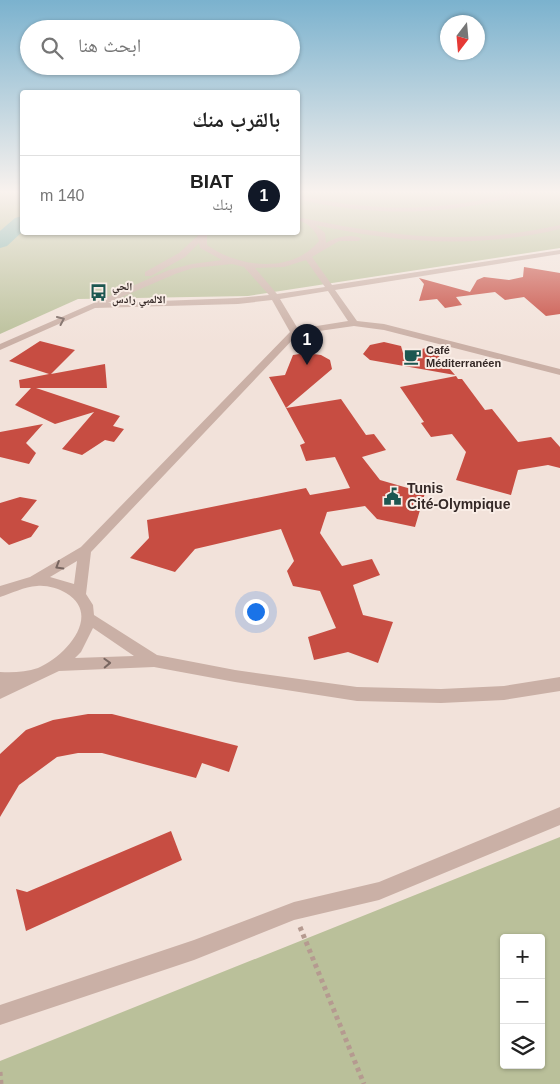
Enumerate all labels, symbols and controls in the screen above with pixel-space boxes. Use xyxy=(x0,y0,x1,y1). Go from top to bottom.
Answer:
north arrow xyxy=(440,15,485,60)
search box xyxy=(20,20,300,75)
icon: search xyxy=(38,34,66,62)
text: ابحث هنا xyxy=(78,35,141,56)
text: بالقرب منك xyxy=(192,108,280,131)
text: BIAT xyxy=(190,171,233,192)
text: 140 m xyxy=(40,187,84,204)
text: 1 xyxy=(260,187,268,204)
text: بنك xyxy=(212,196,233,213)
place label: الحي الالمبي رادس xyxy=(112,280,166,308)
bus stop icon: الحي الالمبي رادس xyxy=(88,282,108,302)
one-way arrow xyxy=(56,316,65,327)
pin: 1 xyxy=(291,324,323,365)
place label: Café Méditerranéen xyxy=(426,344,501,369)
cafe icon: Café Méditerranéen xyxy=(402,346,422,366)
place label: Tunis Cité-Olympique xyxy=(407,480,511,512)
public building icon: Tunis Cité-Olympique xyxy=(383,486,403,506)
one-way arrow xyxy=(55,560,64,570)
your location xyxy=(243,599,269,625)
one-way arrow xyxy=(104,658,111,668)
map controls xyxy=(500,934,545,1069)
button: + xyxy=(500,934,545,979)
button: − xyxy=(500,979,545,1024)
button: layers xyxy=(500,1024,545,1069)

